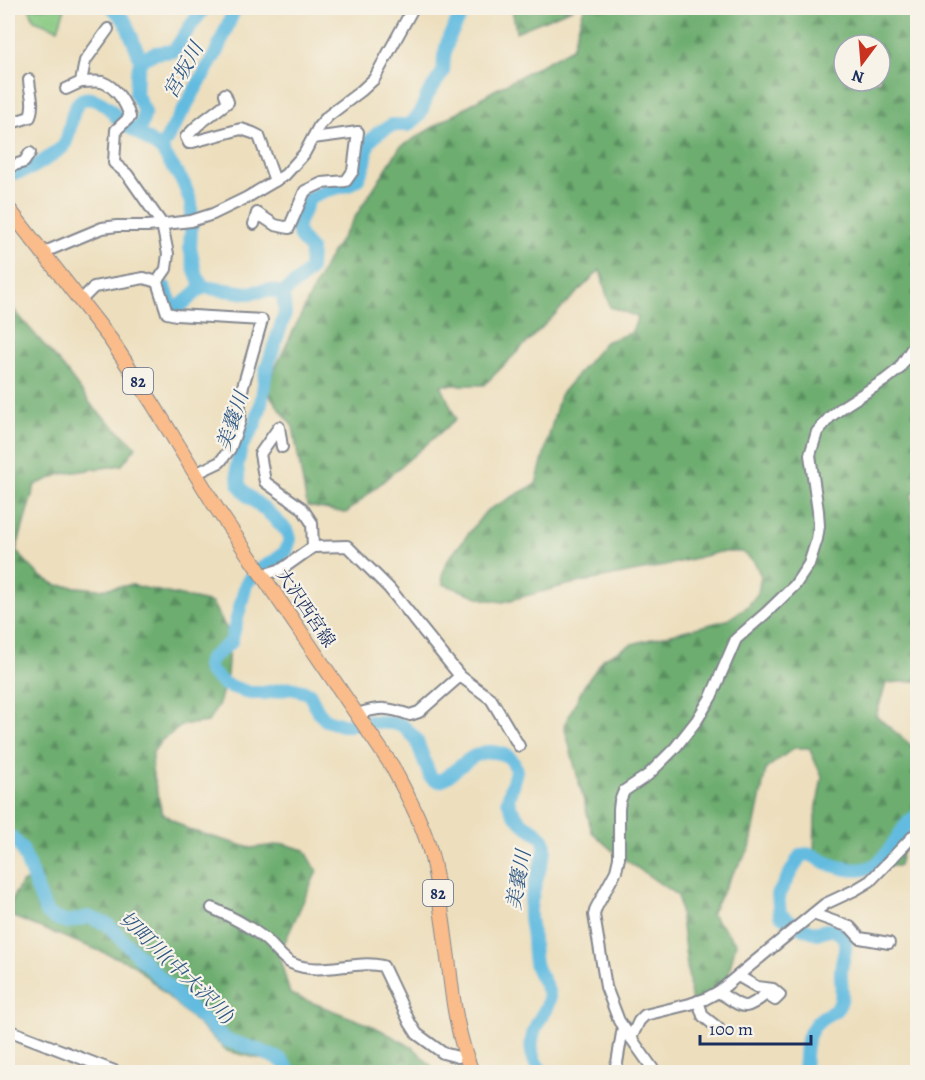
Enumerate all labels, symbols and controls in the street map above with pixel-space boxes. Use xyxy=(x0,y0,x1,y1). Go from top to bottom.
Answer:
north arrow xyxy=(832,33,892,93)
water label: 宮坂川 xyxy=(157,36,211,103)
text: N xyxy=(849,64,867,89)
road number: 82 xyxy=(123,368,153,394)
water label: 美嚢川 xyxy=(210,387,256,454)
street label: 大沢西宮線 xyxy=(271,564,341,652)
water label: 美嚢川 xyxy=(500,846,537,912)
road number: 82 xyxy=(423,880,453,906)
water label: 切町川(中大沢川) xyxy=(113,905,241,1030)
scale bar xyxy=(700,1008,811,1046)
text: 100 m xyxy=(709,1017,753,1041)

